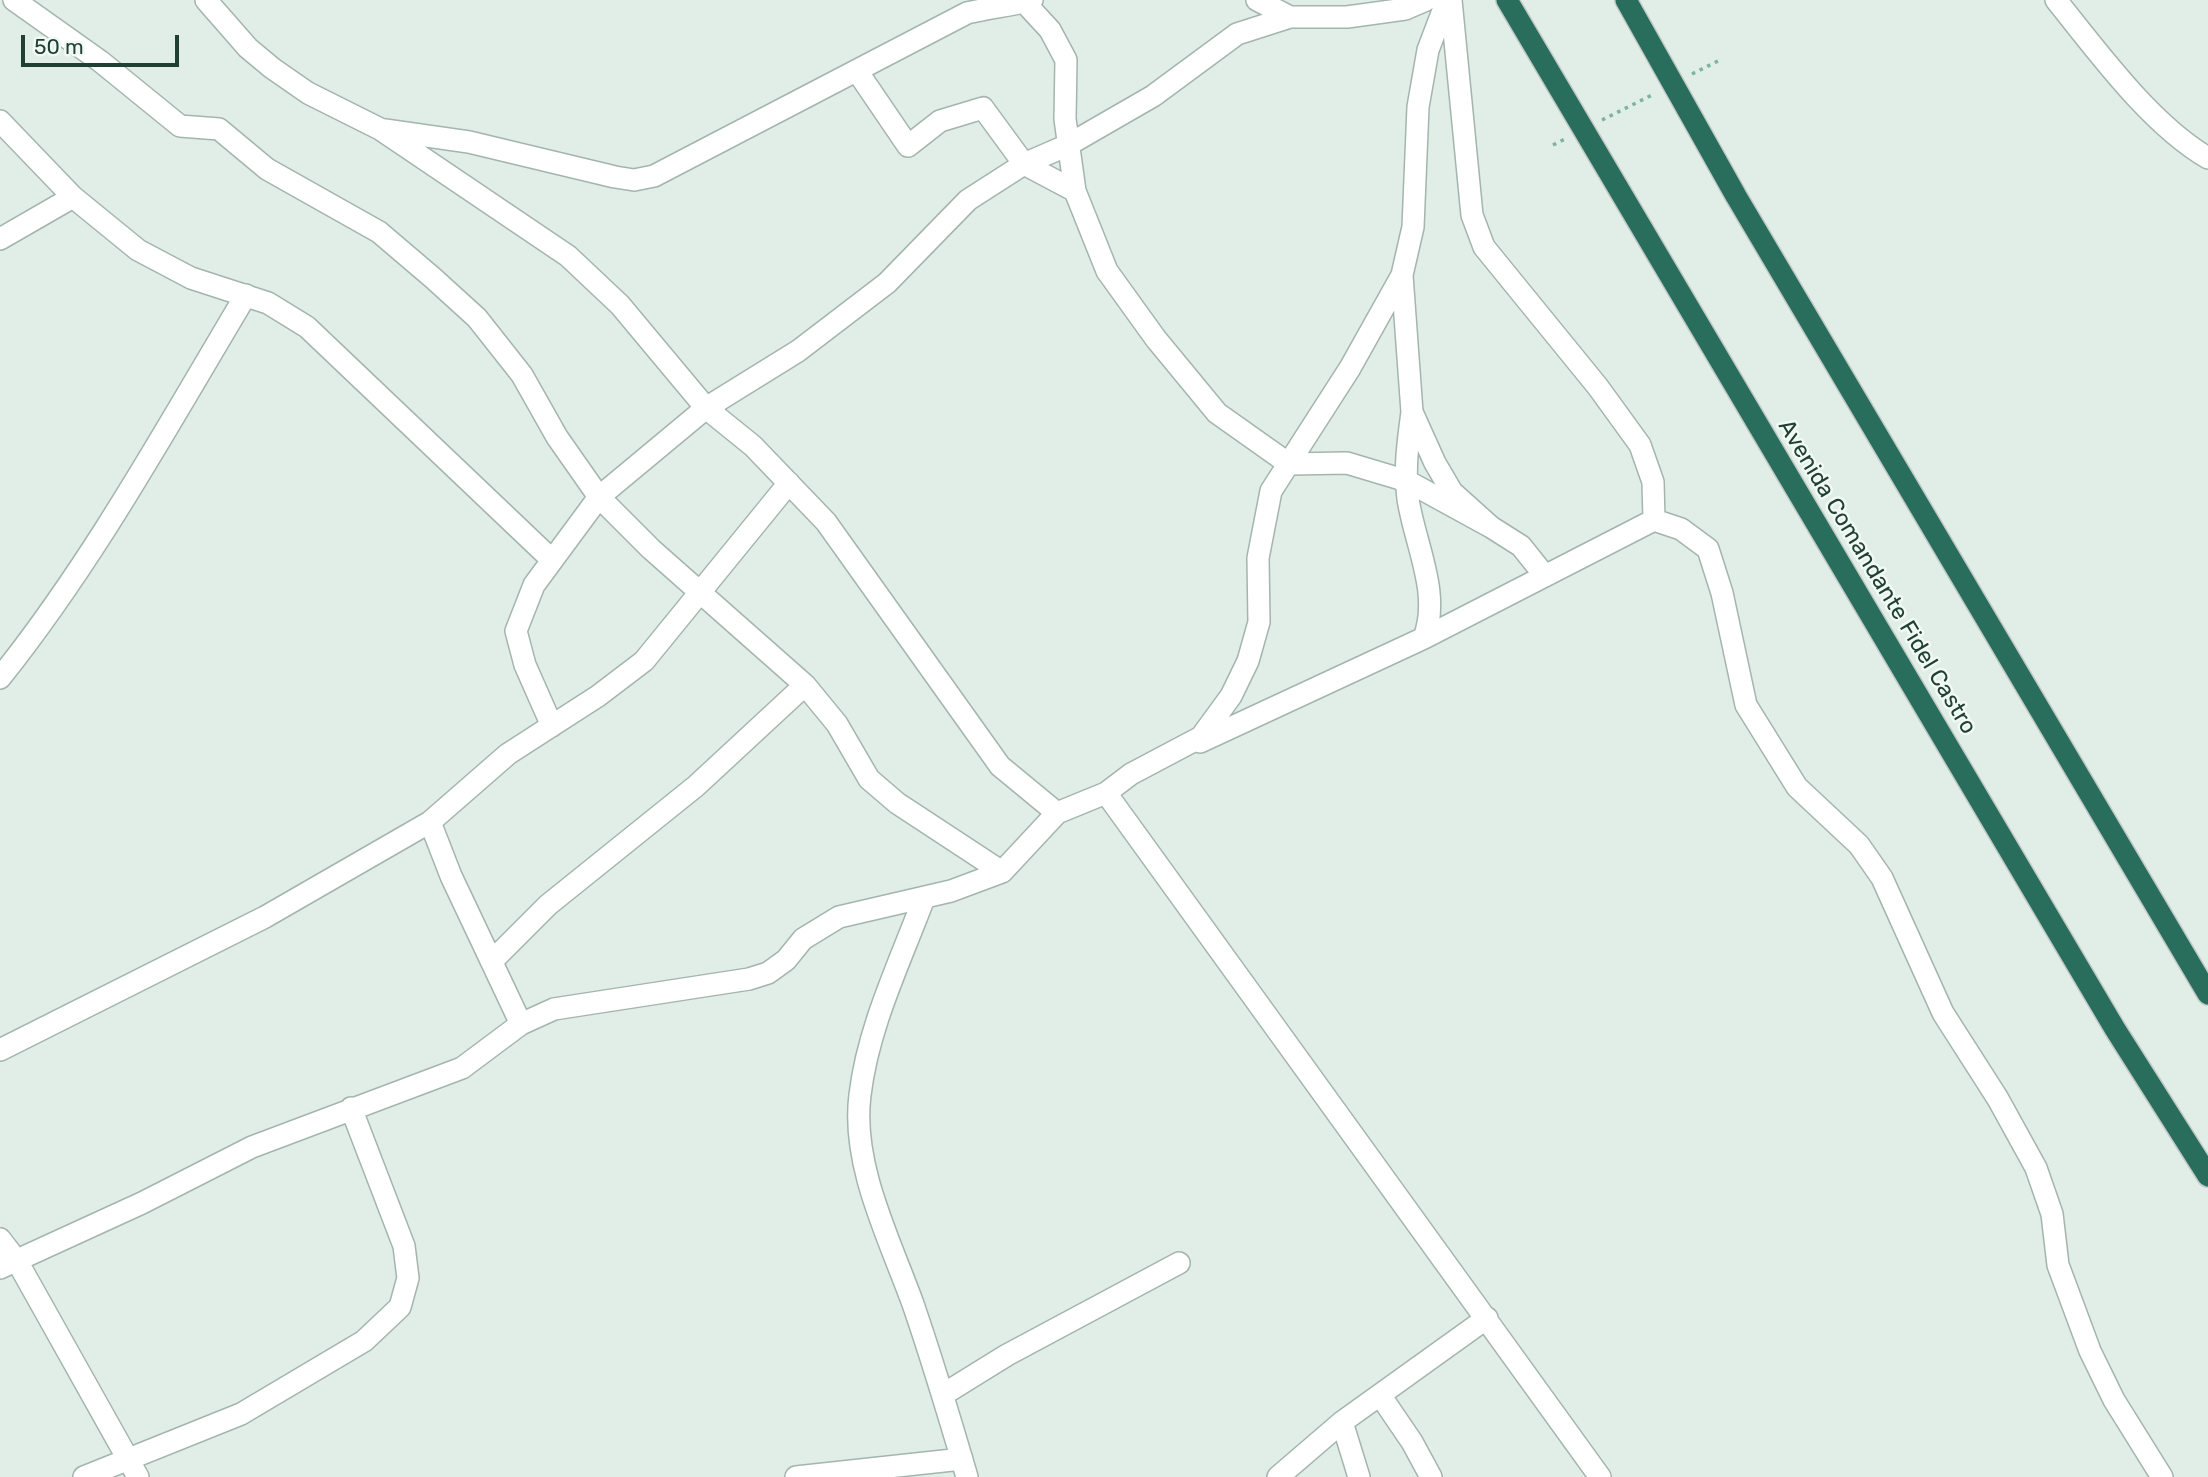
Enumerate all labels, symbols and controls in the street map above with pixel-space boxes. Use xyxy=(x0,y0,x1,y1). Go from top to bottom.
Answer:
scale bar xyxy=(24,21,182,65)
text: 50 m xyxy=(34,34,84,59)
street label: Avenida Comandante Fidel Castro xyxy=(1772,415,1982,739)

